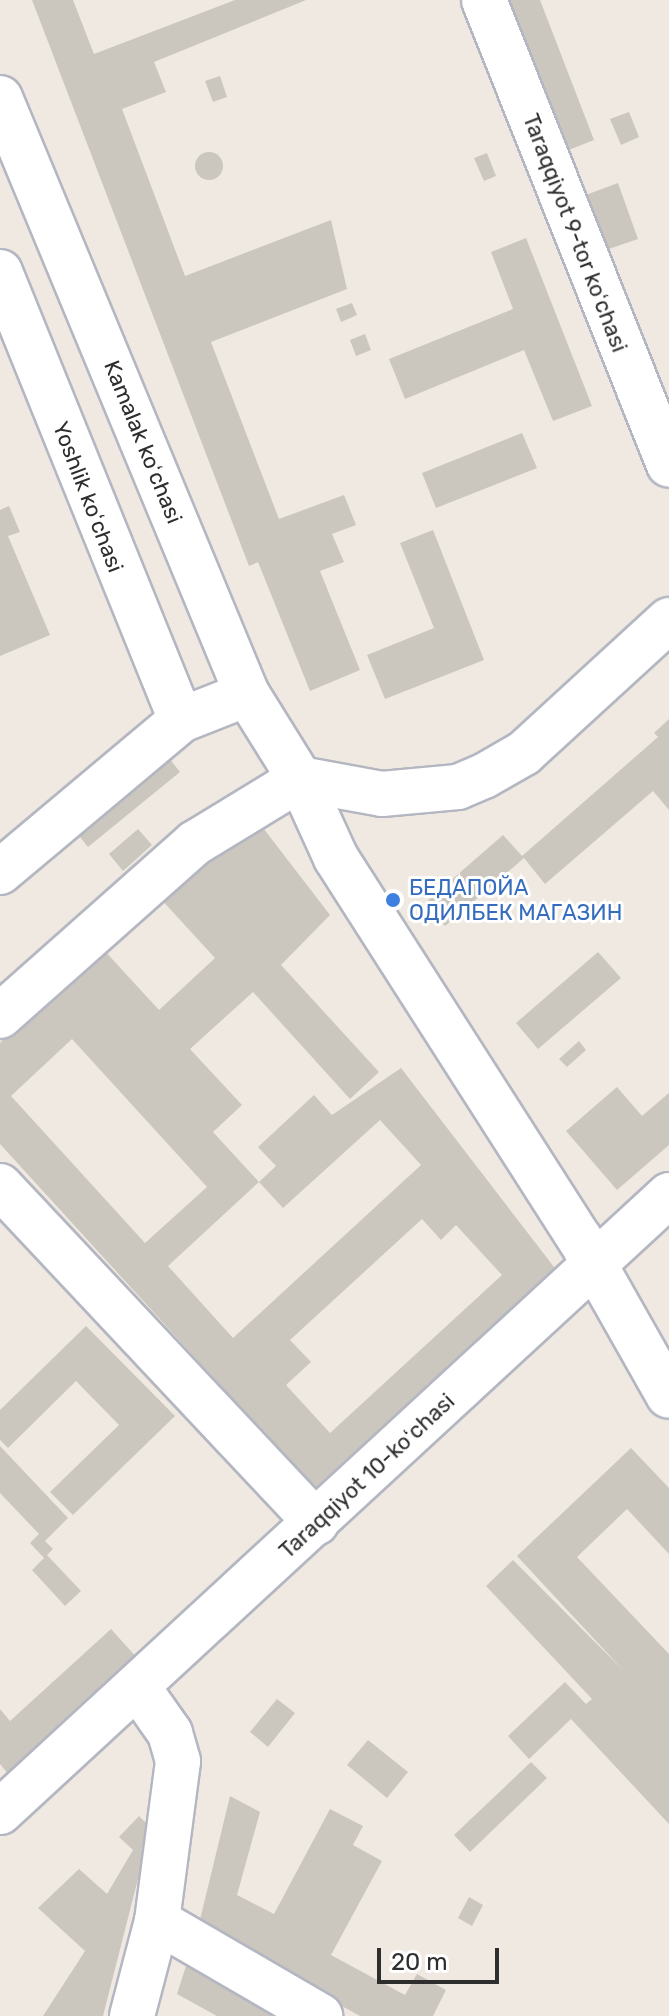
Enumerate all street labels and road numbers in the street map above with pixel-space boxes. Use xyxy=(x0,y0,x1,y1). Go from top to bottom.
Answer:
street label: Taraqqiyot 9-tor koʻchasi xyxy=(517,110,633,356)
street label: Kamalak koʻchasi xyxy=(98,357,188,527)
street label: Yoshlik koʻchasi xyxy=(47,418,129,576)
street label: Taraqqiyot 10-koʻchasi xyxy=(274,1388,460,1564)

